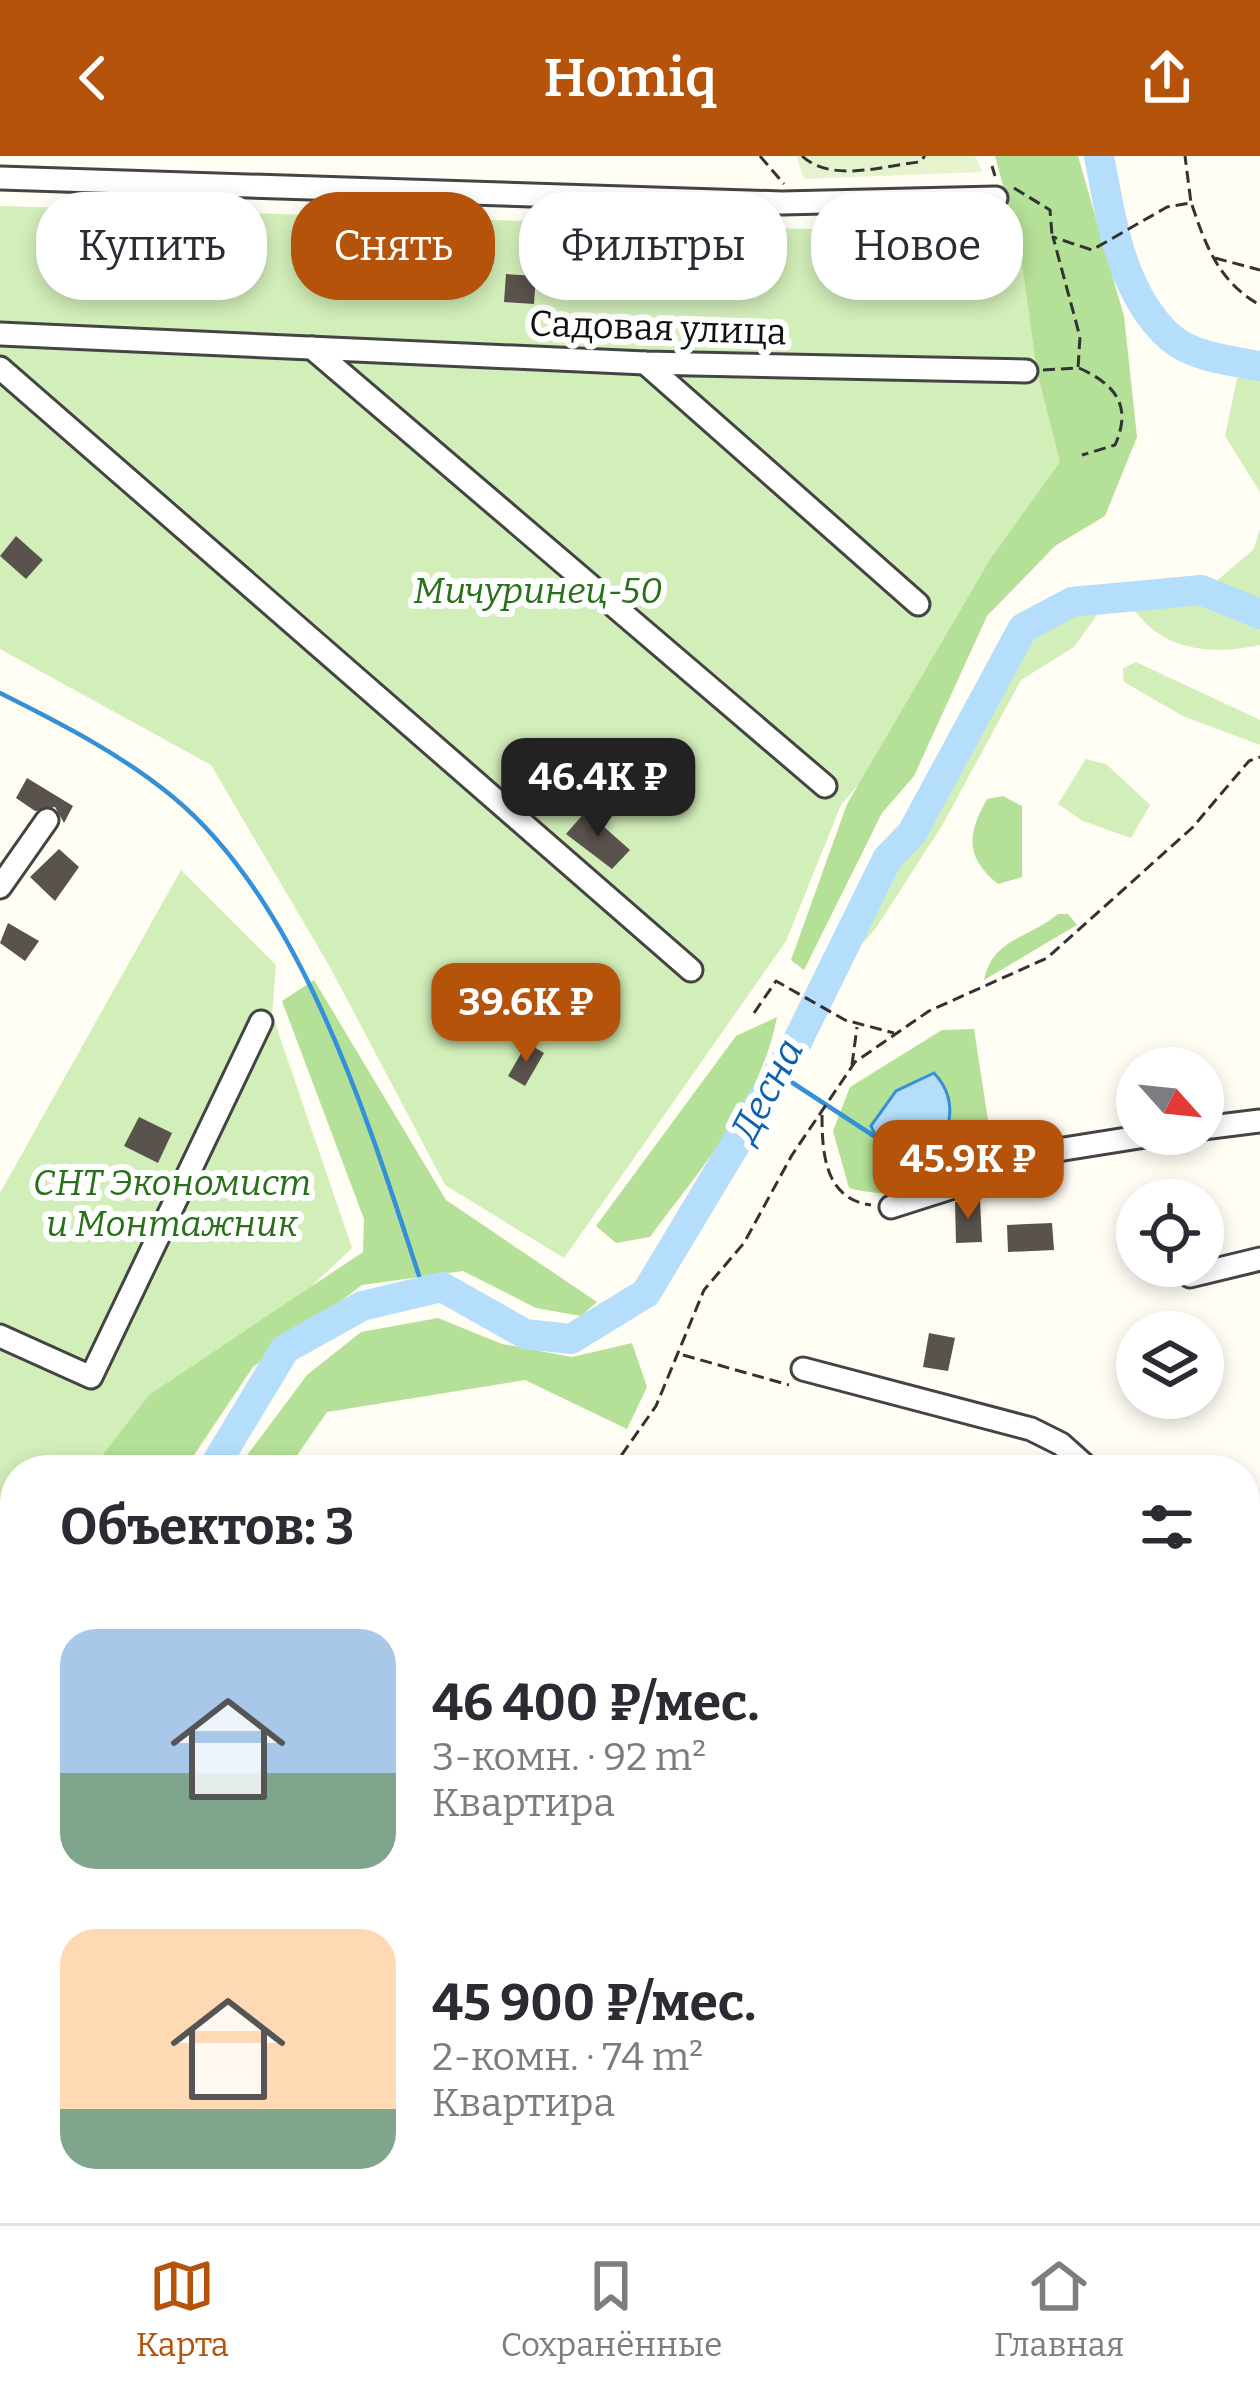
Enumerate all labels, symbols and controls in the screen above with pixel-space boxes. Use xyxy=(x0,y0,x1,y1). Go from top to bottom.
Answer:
icon: back xyxy=(60,45,126,111)
icon: share xyxy=(1134,45,1200,111)
text: Homiq xyxy=(543,46,717,110)
chip: Купить xyxy=(36,192,267,300)
chip: Снять xyxy=(291,192,495,300)
chip: Фильтры xyxy=(519,192,787,300)
chip: Новое xyxy=(811,192,1023,300)
street label: Садовая улица xyxy=(529,302,788,354)
park label: Мичуринец-50 xyxy=(413,569,663,613)
pin: 46.4K ₽ xyxy=(487,738,709,840)
text: 46.4K ₽ xyxy=(528,754,668,800)
pin: 39.6K ₽ xyxy=(415,963,637,1065)
text: 39.6K ₽ xyxy=(458,979,594,1025)
water label: Десна xyxy=(720,1031,813,1152)
north arrow xyxy=(1116,1047,1224,1155)
map controls xyxy=(1116,1047,1224,1419)
pin: 45.9K ₽ xyxy=(857,1120,1079,1222)
text: 45.9K ₽ xyxy=(900,1136,1036,1182)
park label: СНТ Экономист и Монтажник xyxy=(33,1161,311,1246)
button: locate xyxy=(1116,1179,1224,1287)
button: layers xyxy=(1116,1311,1224,1419)
icon: filters xyxy=(1134,1494,1200,1560)
text: Объектов: 3 xyxy=(60,1496,354,1558)
text: 46 400 ₽/мес. xyxy=(432,1672,759,1734)
icon: home xyxy=(156,1677,300,1821)
text: 3-комн. · 92 m² xyxy=(432,1734,706,1780)
text: Квартира xyxy=(432,1780,615,1826)
text: 45 900 ₽/мес. xyxy=(432,1972,756,2034)
icon: home xyxy=(156,1977,300,2121)
text: 2-комн. · 74 m² xyxy=(432,2034,703,2080)
text: Квартира xyxy=(432,2080,615,2126)
tab: Карта xyxy=(136,2253,229,2365)
tab: Сохранённые xyxy=(501,2253,722,2365)
tab: Главная xyxy=(994,2253,1124,2365)

